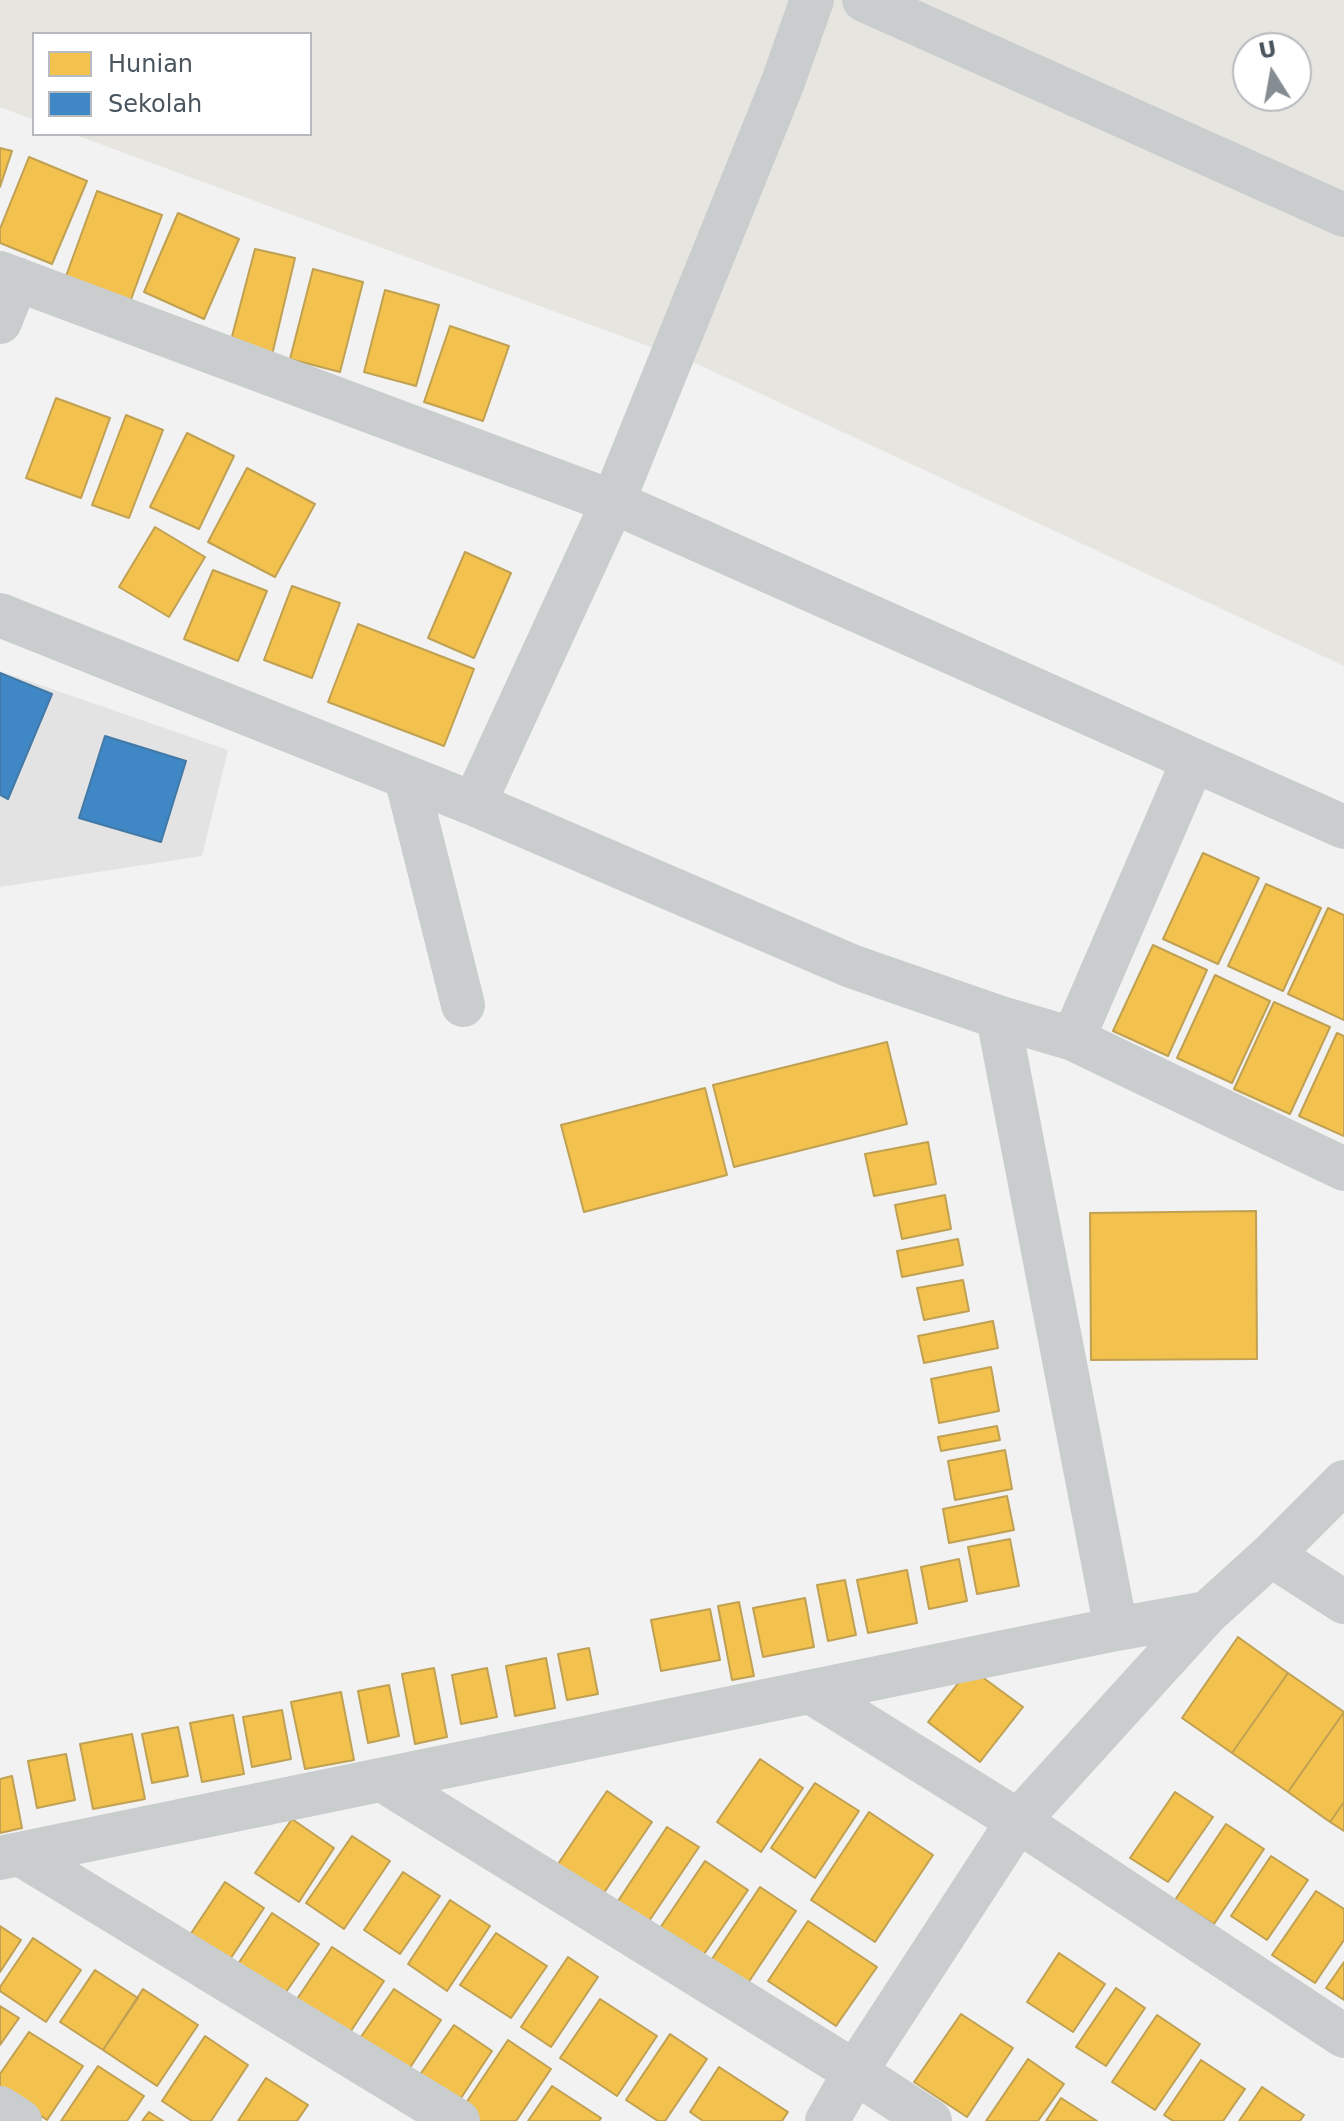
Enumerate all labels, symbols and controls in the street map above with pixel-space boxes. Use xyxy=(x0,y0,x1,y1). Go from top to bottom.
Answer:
legend xyxy=(32,32,312,136)
north arrow xyxy=(1232,32,1312,112)
text: U xyxy=(1257,36,1279,64)
text: Hunian xyxy=(108,50,193,78)
text: Sekolah xyxy=(108,90,202,118)

